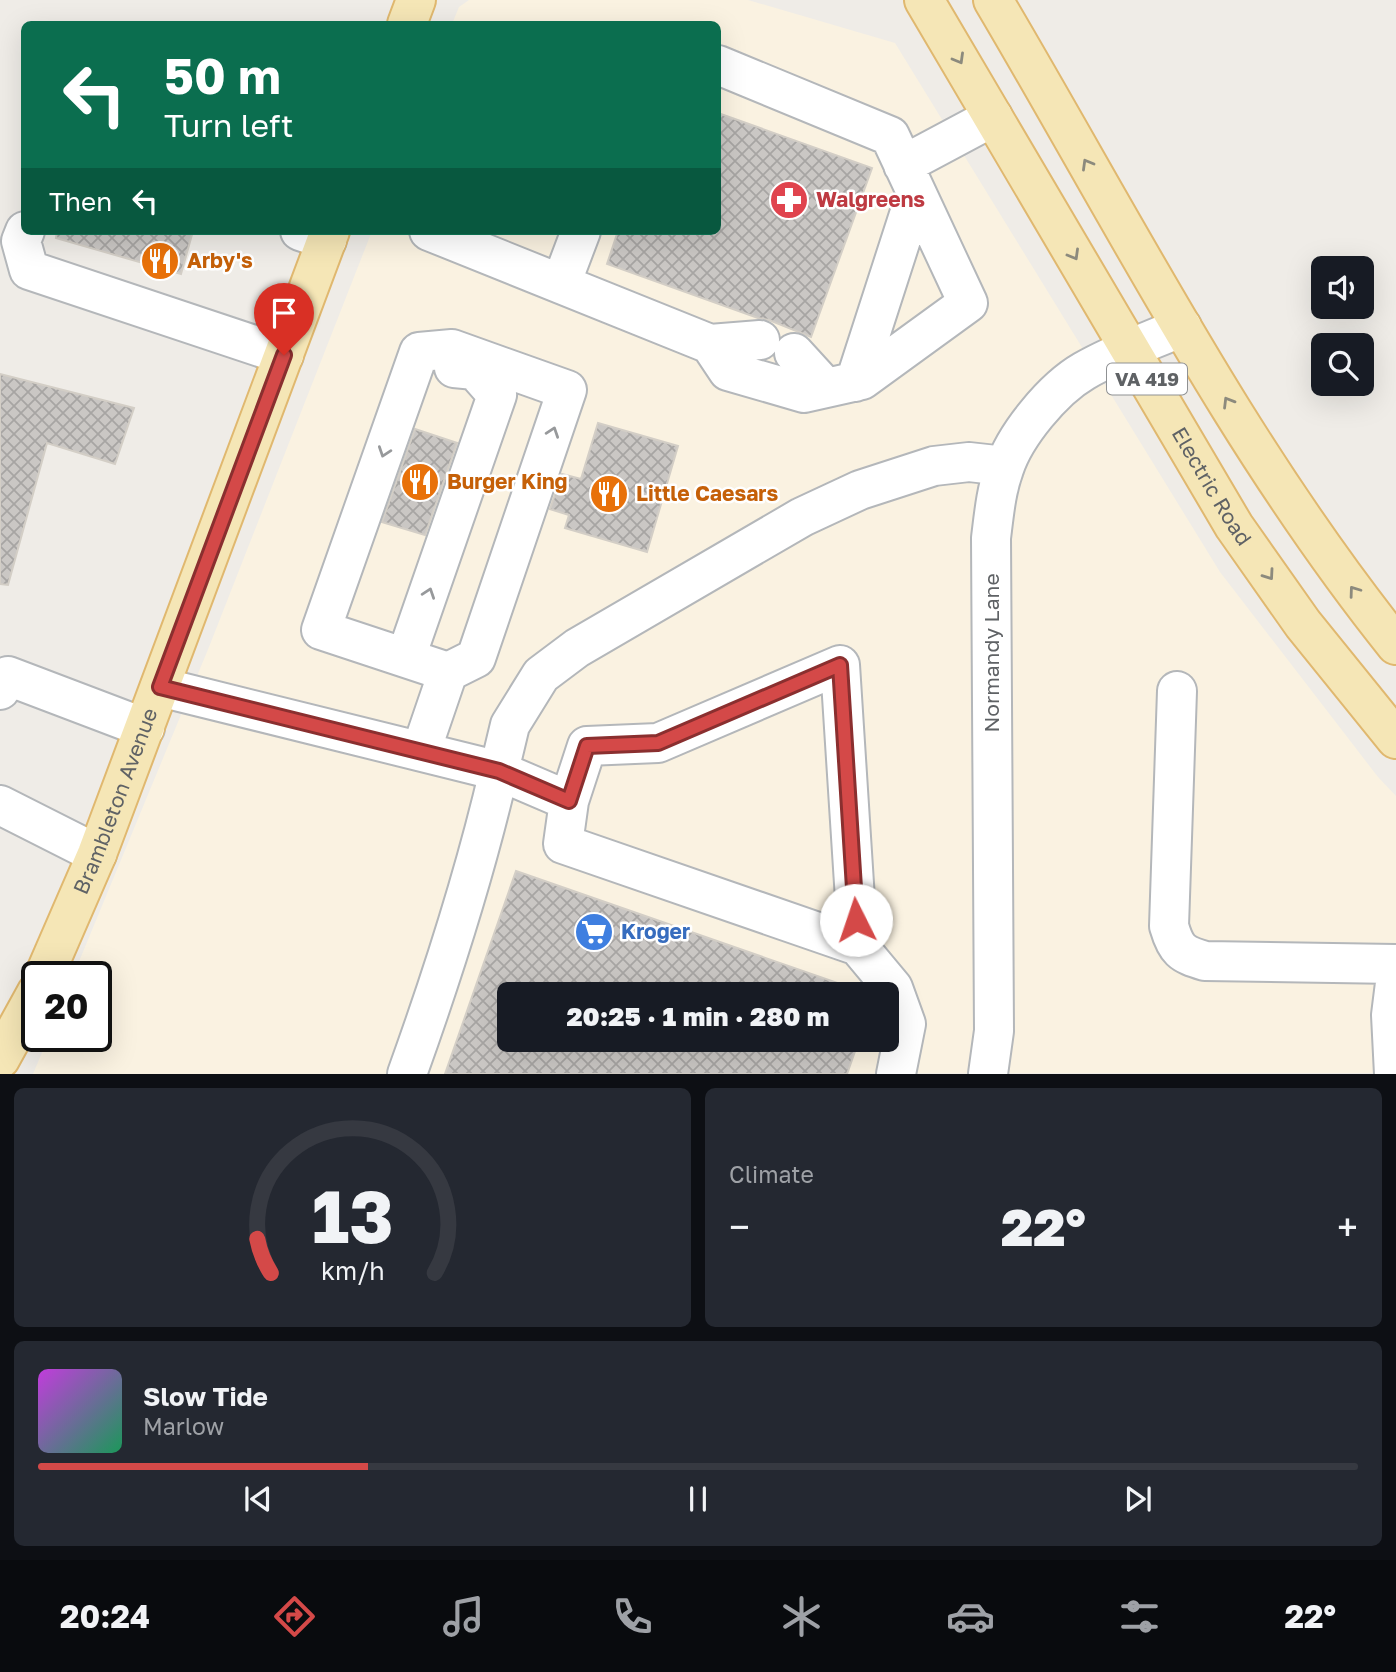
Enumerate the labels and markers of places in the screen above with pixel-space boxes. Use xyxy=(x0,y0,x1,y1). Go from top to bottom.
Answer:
pharmacy icon: Walgreens xyxy=(768,179,810,221)
place label: Walgreens xyxy=(816,186,925,212)
restaurant icon: Arby's xyxy=(139,240,181,282)
place label: Arby's xyxy=(187,247,253,273)
pin xyxy=(254,283,314,355)
restaurant icon: Burger King xyxy=(399,461,441,503)
place label: Burger King xyxy=(447,468,568,494)
restaurant icon: Little Caesars xyxy=(588,473,630,515)
place label: Little Caesars xyxy=(636,480,779,506)
supermarket icon: Kroger xyxy=(573,911,615,953)
place label: Kroger xyxy=(621,918,690,944)

